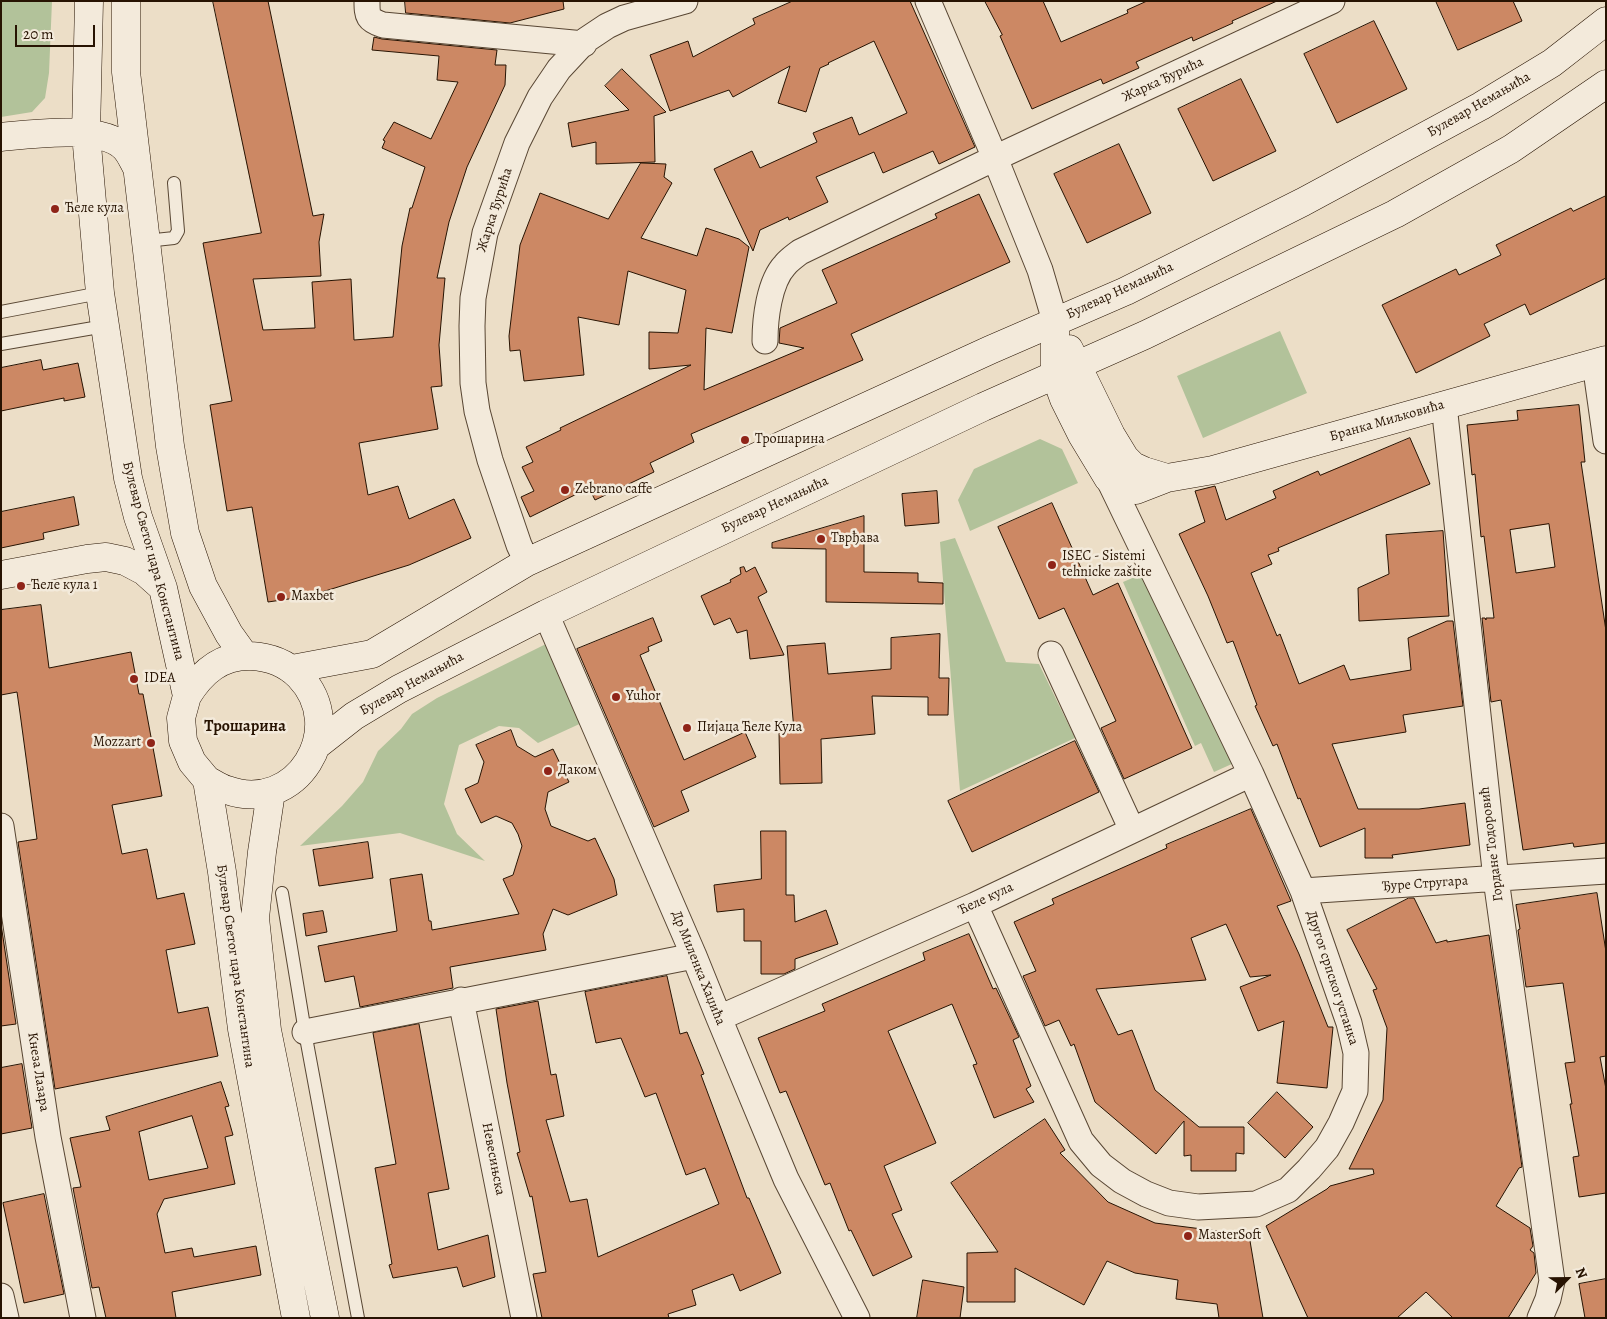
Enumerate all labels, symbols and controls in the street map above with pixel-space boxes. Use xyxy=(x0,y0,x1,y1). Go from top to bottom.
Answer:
scale bar xyxy=(18,15,98,47)
text: 20 m xyxy=(23,24,54,44)
street label: Жарка Ђурића xyxy=(1120,54,1206,106)
street label: Булевар Немањића xyxy=(1424,69,1534,141)
street label: Жарка Ђурића xyxy=(473,166,517,254)
place label: Ћеле кула xyxy=(65,201,124,217)
marker: Ћеле кула xyxy=(49,203,61,215)
street label: Булевар Немањића xyxy=(1064,259,1176,323)
street label: Бранка Миљковића xyxy=(1328,397,1446,445)
place label: Трошарина xyxy=(755,432,825,448)
marker: Трошарина xyxy=(739,434,751,446)
street label: Булевар Светог цара Константина xyxy=(118,460,188,662)
street label: Булевар Немањића xyxy=(719,473,831,537)
place label: Zebrano caffe xyxy=(575,482,652,498)
marker: Zebrano caffe xyxy=(559,484,571,496)
place label: Тврђава xyxy=(831,531,879,547)
marker: Тврђава xyxy=(815,533,827,545)
place label: ISEC - Sistemi tehnicke zaštite xyxy=(1062,549,1152,582)
marker: ISEC - Sistemi tehnicke zaštite xyxy=(1046,559,1058,571)
place label: Ћеле кула 1 xyxy=(31,578,97,594)
marker: Ћеле кула 1 xyxy=(15,580,27,592)
place label: Maxbet xyxy=(291,589,334,605)
marker: Maxbet xyxy=(275,591,287,603)
street label: Булевар Немањића xyxy=(357,648,467,720)
place label: IDEA xyxy=(144,671,175,687)
marker: IDEA xyxy=(128,673,140,685)
place label: Yuhor xyxy=(626,689,660,705)
marker: Yuhor xyxy=(610,691,622,703)
district label: Трошарина xyxy=(204,717,286,737)
place label: Пијаца Ћеле Кула xyxy=(697,720,802,736)
marker: Пијаца Ћеле Кула xyxy=(681,722,693,734)
place label: Mozzart xyxy=(93,735,141,751)
marker: Mozzart xyxy=(145,737,157,749)
place label: Даком xyxy=(558,763,597,779)
marker: Даком xyxy=(542,765,554,777)
street label: Гордане Тодоровић xyxy=(1477,786,1507,902)
street label: Булевар Светог цара Константина xyxy=(212,863,258,1069)
street label: Ђуре Стругара xyxy=(1381,873,1469,895)
street label: Ћеле кула xyxy=(956,879,1016,919)
street label: Др Миленка Хаџића xyxy=(667,908,729,1028)
street label: Другог српског устанка xyxy=(1302,909,1362,1047)
street label: Кнеза Лазара xyxy=(23,1031,53,1113)
street label: Невесињска xyxy=(478,1121,508,1197)
place label: MasterSoft xyxy=(1198,1228,1261,1244)
marker: MasterSoft xyxy=(1182,1230,1194,1242)
north arrow xyxy=(1542,1254,1592,1304)
text: N xyxy=(1571,1265,1592,1281)

